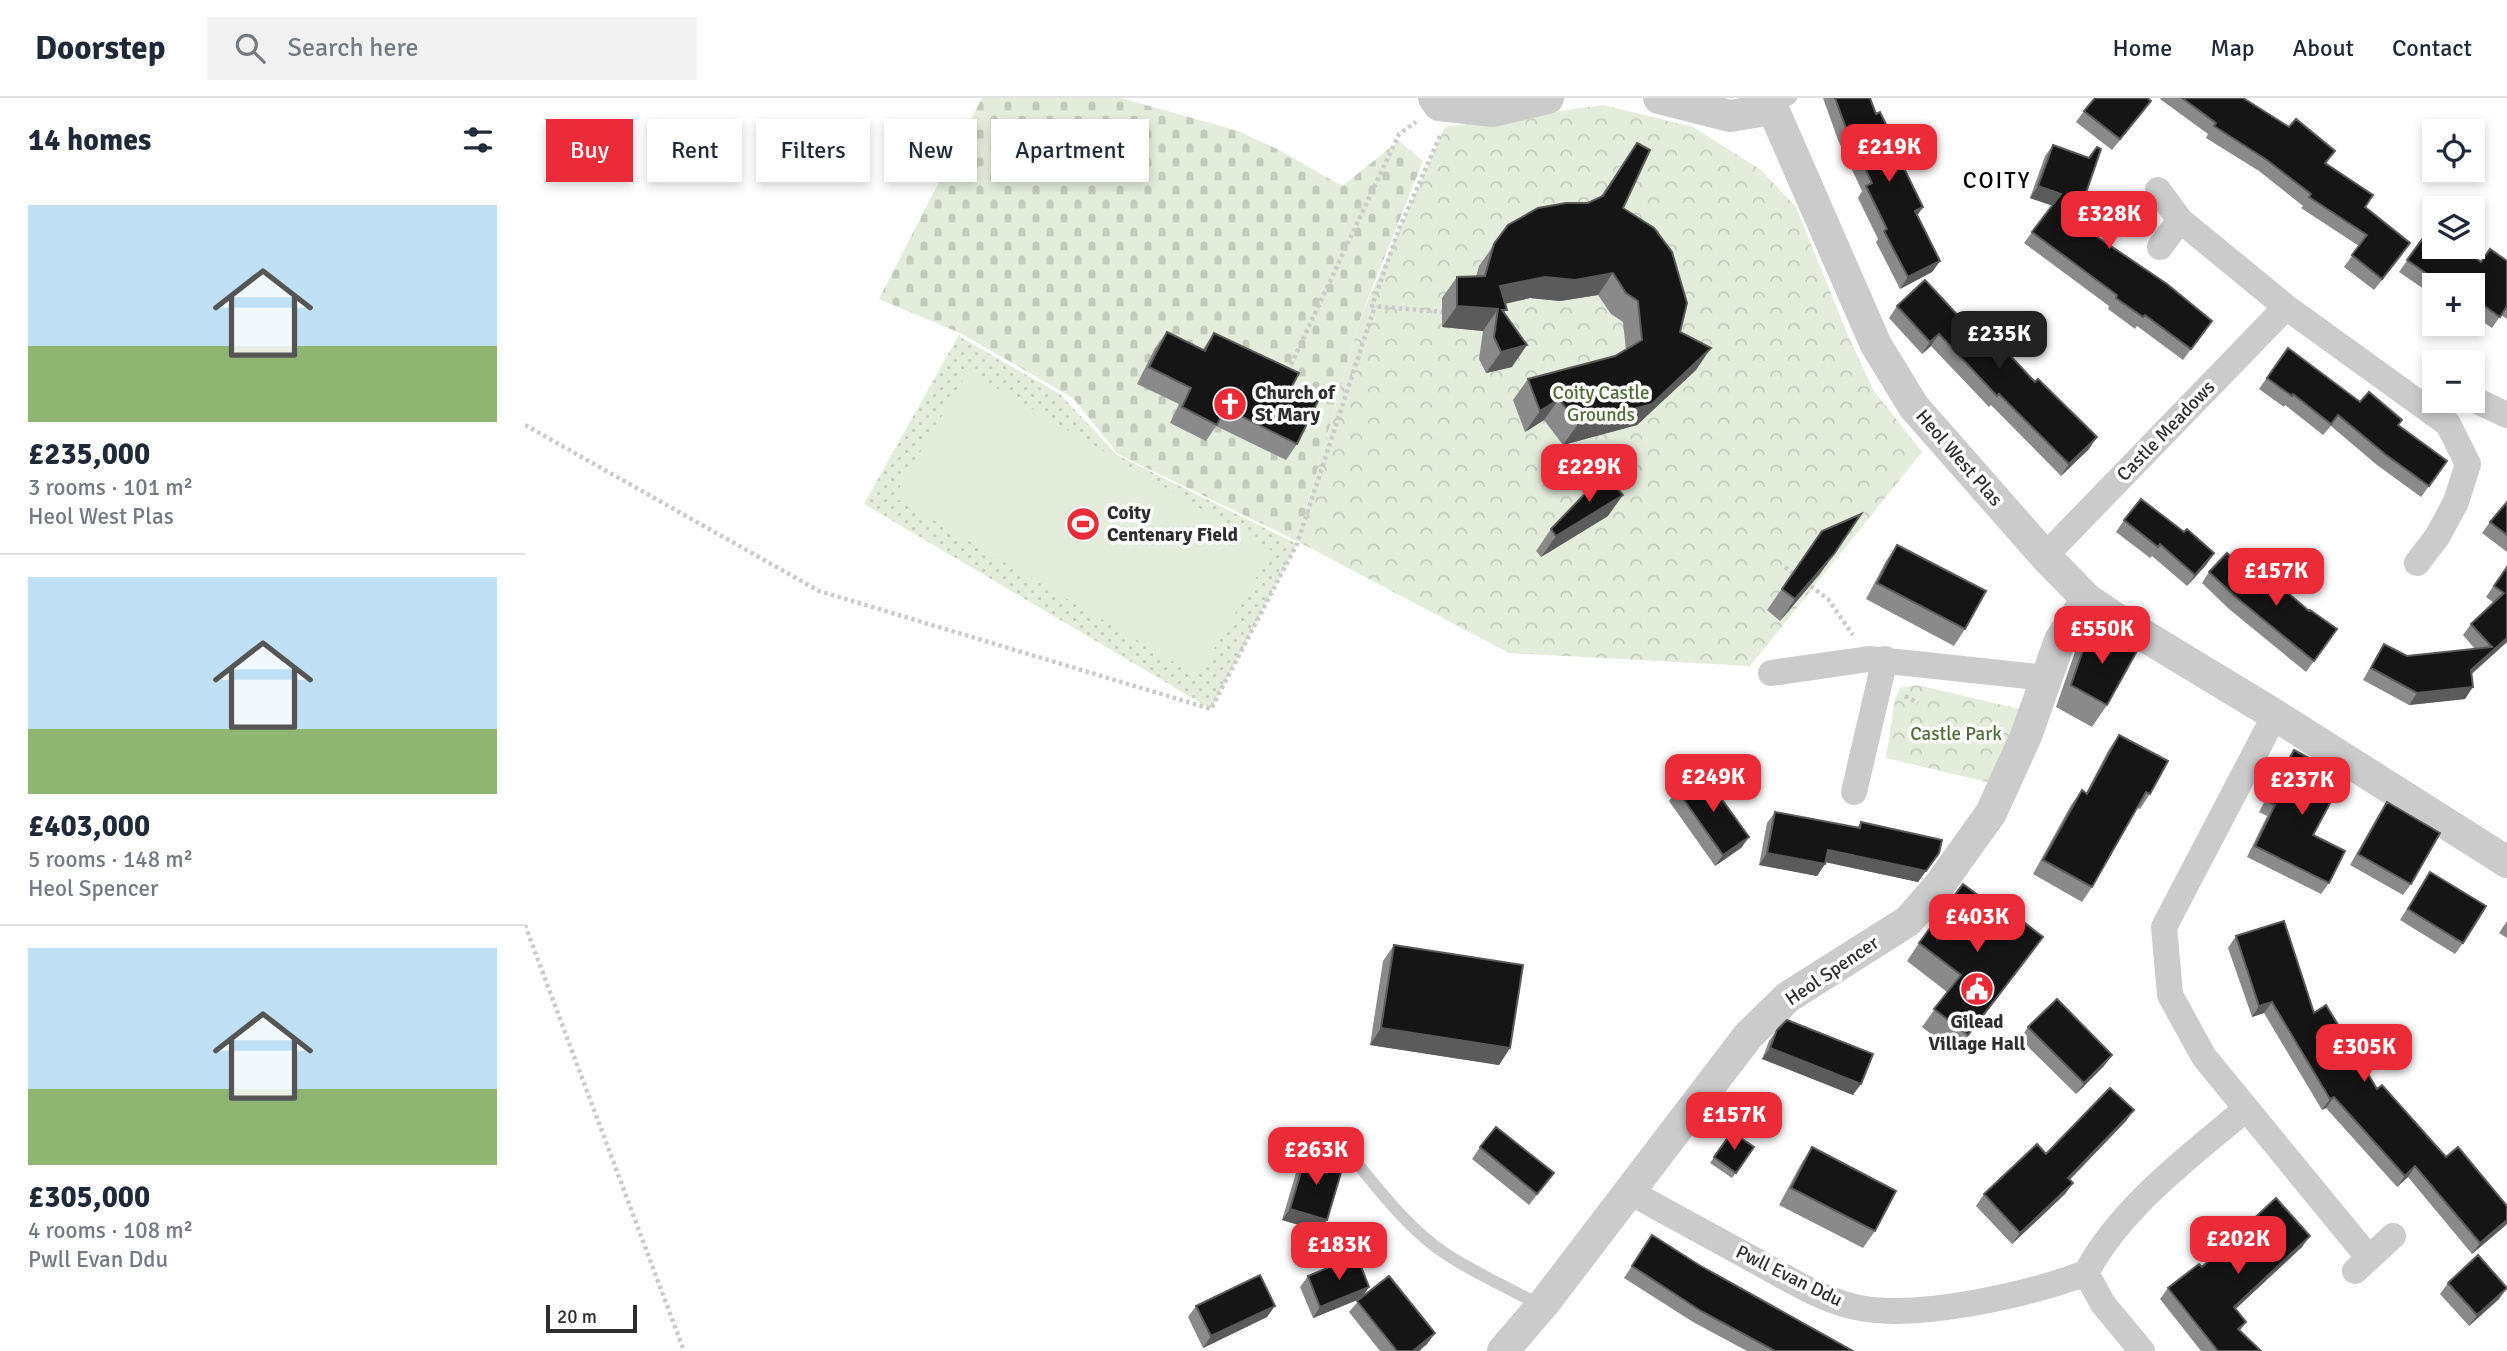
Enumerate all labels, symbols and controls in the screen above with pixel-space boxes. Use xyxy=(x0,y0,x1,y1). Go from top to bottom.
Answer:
search box xyxy=(207,17,697,80)
text: Doorstep xyxy=(35,28,165,69)
icon: search xyxy=(231,29,269,67)
text: Search here xyxy=(287,32,419,64)
text: Home xyxy=(2112,33,2172,63)
text: Map xyxy=(2210,33,2255,63)
text: About xyxy=(2293,33,2354,63)
text: Contact xyxy=(2392,33,2472,63)
chip: Buy xyxy=(546,119,633,182)
chip: Rent xyxy=(647,119,742,182)
chip: Filters xyxy=(756,119,870,182)
chip: New xyxy=(884,119,977,182)
chip: Apartment xyxy=(991,119,1149,182)
map controls xyxy=(2422,119,2485,413)
button: locate xyxy=(2422,119,2485,182)
icon: filters xyxy=(459,121,497,159)
text: 14 homes xyxy=(28,122,151,159)
pin: £219K xyxy=(1840,125,1938,184)
text: £219K xyxy=(1857,132,1921,161)
district label: COITY xyxy=(1963,166,2031,195)
pin: £328K xyxy=(2060,192,2158,251)
button: layers xyxy=(2422,196,2485,259)
text: £328K xyxy=(2077,199,2141,228)
icon: home xyxy=(200,250,326,376)
button: + xyxy=(2422,273,2485,336)
pin: £235K xyxy=(1950,312,2048,371)
text: £235K xyxy=(1967,319,2031,348)
button: − xyxy=(2422,350,2485,413)
street label: Castle Meadows xyxy=(2112,375,2220,487)
place label: Church of St Mary xyxy=(1255,381,1336,427)
park label: Coity Castle Grounds xyxy=(1553,381,1649,427)
church icon: Church of St Mary xyxy=(1211,385,1249,423)
street label: Heol West Plas xyxy=(1910,405,2008,511)
text: £235,000 xyxy=(28,436,150,473)
pin: £229K xyxy=(1540,444,1638,504)
text: £229K xyxy=(1557,452,1621,481)
text: 3 rooms · 101 m² xyxy=(28,473,193,502)
place label: Coity Centenary Field xyxy=(1107,501,1238,547)
text: Heol West Plas xyxy=(28,502,174,531)
sports icon: Coity Centenary Field xyxy=(1064,505,1102,543)
pin: £157K xyxy=(2227,548,2325,608)
text: £157K xyxy=(2244,556,2308,585)
pin: £550K xyxy=(2053,606,2151,666)
text: £550K xyxy=(2070,614,2134,643)
icon: home xyxy=(200,622,326,748)
park label: Castle Park xyxy=(1910,722,2002,746)
pin: £249K xyxy=(1664,754,1762,814)
pin: £237K xyxy=(2253,758,2351,817)
text: £249K xyxy=(1681,762,1745,791)
text: £237K xyxy=(2270,765,2334,794)
text: £403,000 xyxy=(28,808,150,845)
text: 5 rooms · 148 m² xyxy=(28,845,193,874)
text: Heol Spencer xyxy=(28,874,159,903)
pin: £403K xyxy=(1928,894,2026,954)
text: £403K xyxy=(1945,902,2009,931)
street label: Heol Spencer xyxy=(1781,931,1883,1011)
public building icon: Gilead Village Hall xyxy=(1958,970,1996,1008)
icon: home xyxy=(200,993,326,1119)
place label: Gilead Village Hall xyxy=(1929,1010,2026,1056)
pin: £305K xyxy=(2315,1024,2413,1084)
text: £305K xyxy=(2332,1032,2396,1061)
pin: £157K xyxy=(1685,1093,1783,1152)
text: £157K xyxy=(1702,1100,1766,1129)
pin: £263K xyxy=(1267,1128,1365,1187)
text: £263K xyxy=(1284,1135,1348,1164)
text: £305,000 xyxy=(28,1179,150,1216)
text: 4 rooms · 108 m² xyxy=(28,1216,193,1245)
pin: £202K xyxy=(2189,1216,2287,1276)
pin: £183K xyxy=(1290,1222,1388,1282)
text: £202K xyxy=(2206,1224,2270,1253)
text: £183K xyxy=(1307,1230,1371,1259)
street label: Pwll Evan Ddu xyxy=(1732,1240,1846,1312)
text: Pwll Evan Ddu xyxy=(28,1245,168,1274)
scale bar xyxy=(546,1302,637,1334)
text: 20 m xyxy=(557,1305,597,1329)

